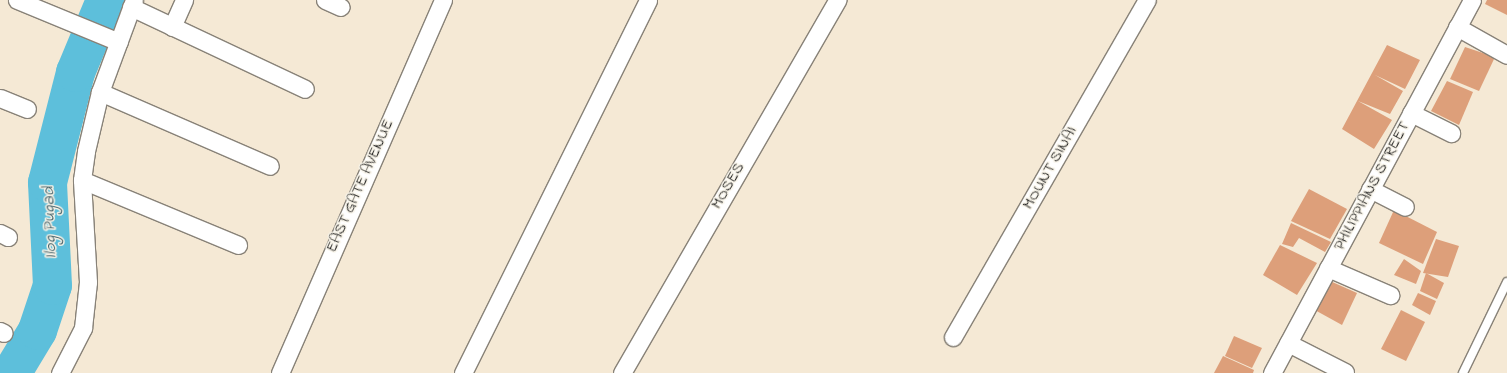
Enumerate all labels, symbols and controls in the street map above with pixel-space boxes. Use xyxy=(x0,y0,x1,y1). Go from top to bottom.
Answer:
street label: EAST GATE AVENUE xyxy=(322,117,398,255)
street label: PHILIPPIANS STREET xyxy=(1330,118,1414,254)
street label: MOUNT SINAI xyxy=(1018,123,1082,213)
street label: MOSES xyxy=(707,159,749,213)
water label: Ilog Pugad xyxy=(39,186,61,260)

